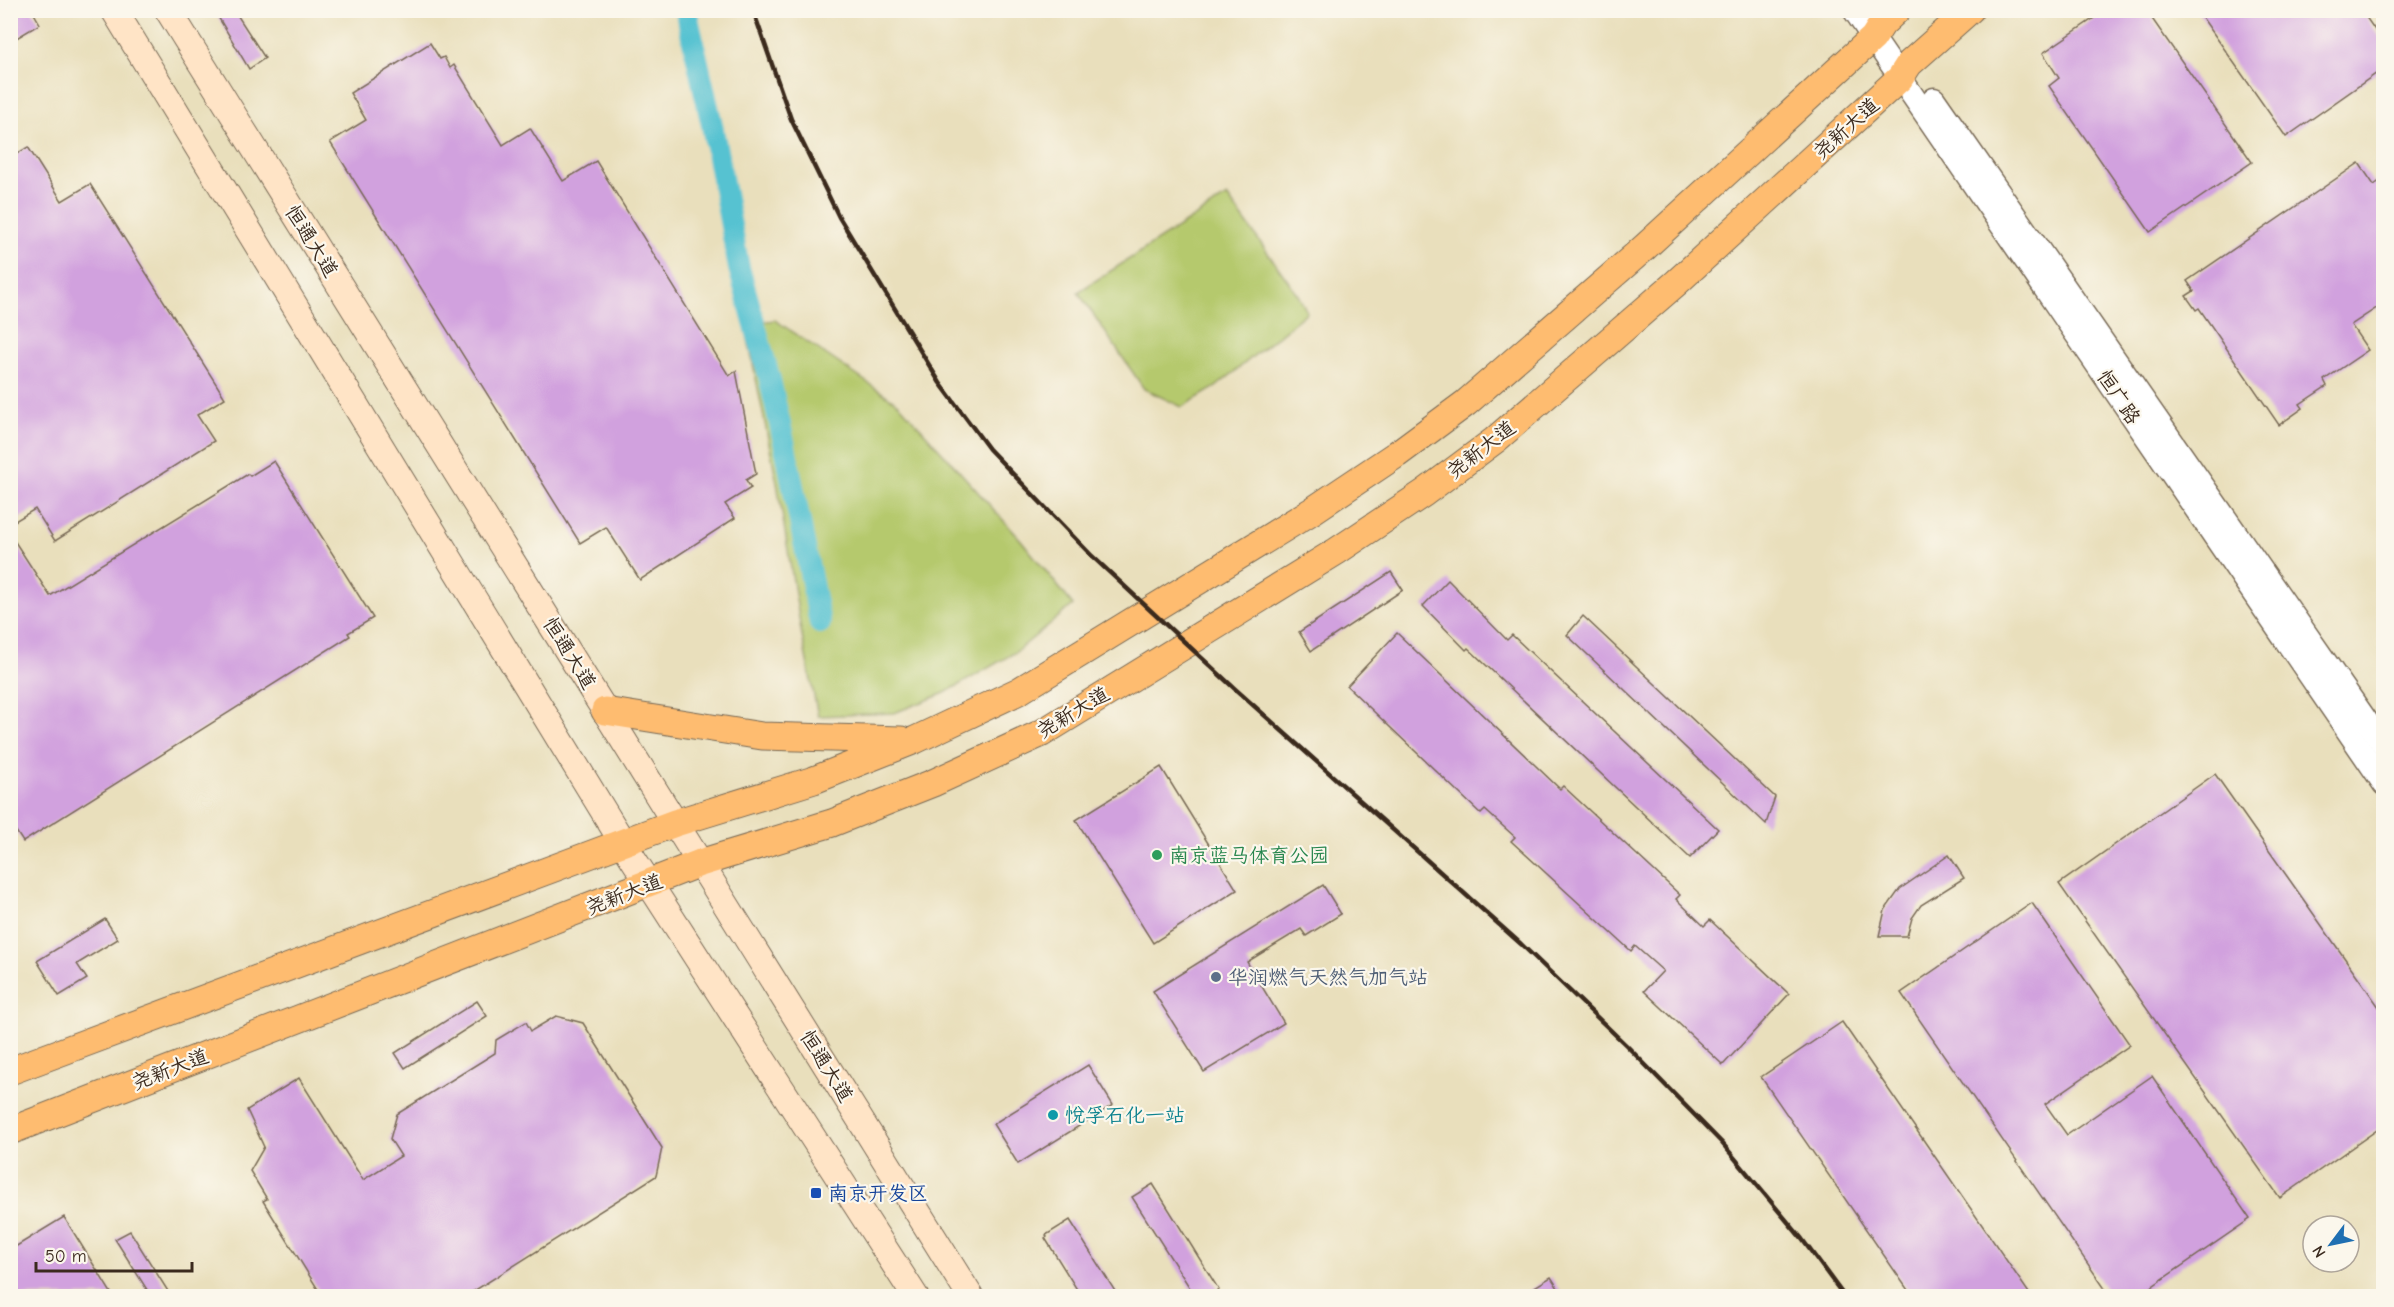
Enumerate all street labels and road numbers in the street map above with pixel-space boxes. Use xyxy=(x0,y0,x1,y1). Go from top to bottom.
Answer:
street label: 尧新大道 xyxy=(1809,93,1884,164)
street label: 恒通大道 xyxy=(281,201,343,281)
street label: 恒广路 xyxy=(2092,366,2145,429)
street label: 尧新大道 xyxy=(1443,416,1520,483)
street label: 恒通大道 xyxy=(539,613,601,693)
street label: 尧新大道 xyxy=(1033,682,1113,743)
street label: 尧新大道 xyxy=(583,869,666,920)
street label: 恒通大道 xyxy=(796,1026,858,1106)
street label: 尧新大道 xyxy=(129,1044,212,1095)

